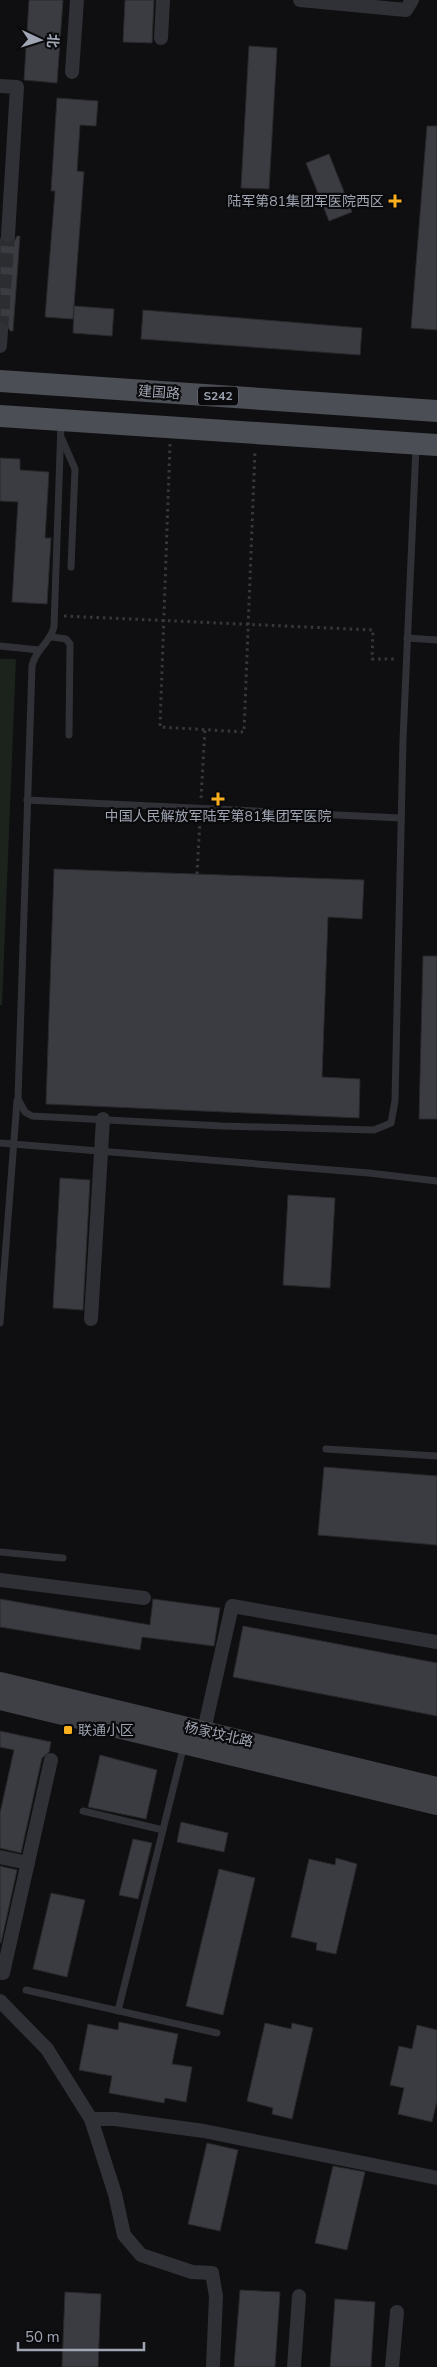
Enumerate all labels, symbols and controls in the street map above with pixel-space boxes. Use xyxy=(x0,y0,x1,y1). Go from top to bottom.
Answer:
north arrow xyxy=(15,15,65,65)
text: 北 xyxy=(43,33,62,49)
place label: 陆军第81集团军医院西区 xyxy=(227,192,384,211)
marker: 陆军第81集团军医院西区 xyxy=(388,194,402,208)
street label: 建国路 xyxy=(137,382,181,403)
road number: S242 xyxy=(198,386,238,406)
marker: 中国人民解放军陆军第81集团军医院 xyxy=(211,792,225,806)
place label: 中国人民解放军陆军第81集团军医院 xyxy=(105,807,331,826)
street label: 杨家坟北路 xyxy=(183,1717,255,1752)
place label: 联通小区 xyxy=(78,1721,134,1740)
marker: 联通小区 xyxy=(62,1724,74,1736)
scale bar xyxy=(18,2320,144,2352)
text: 50 m xyxy=(25,2327,60,2347)

